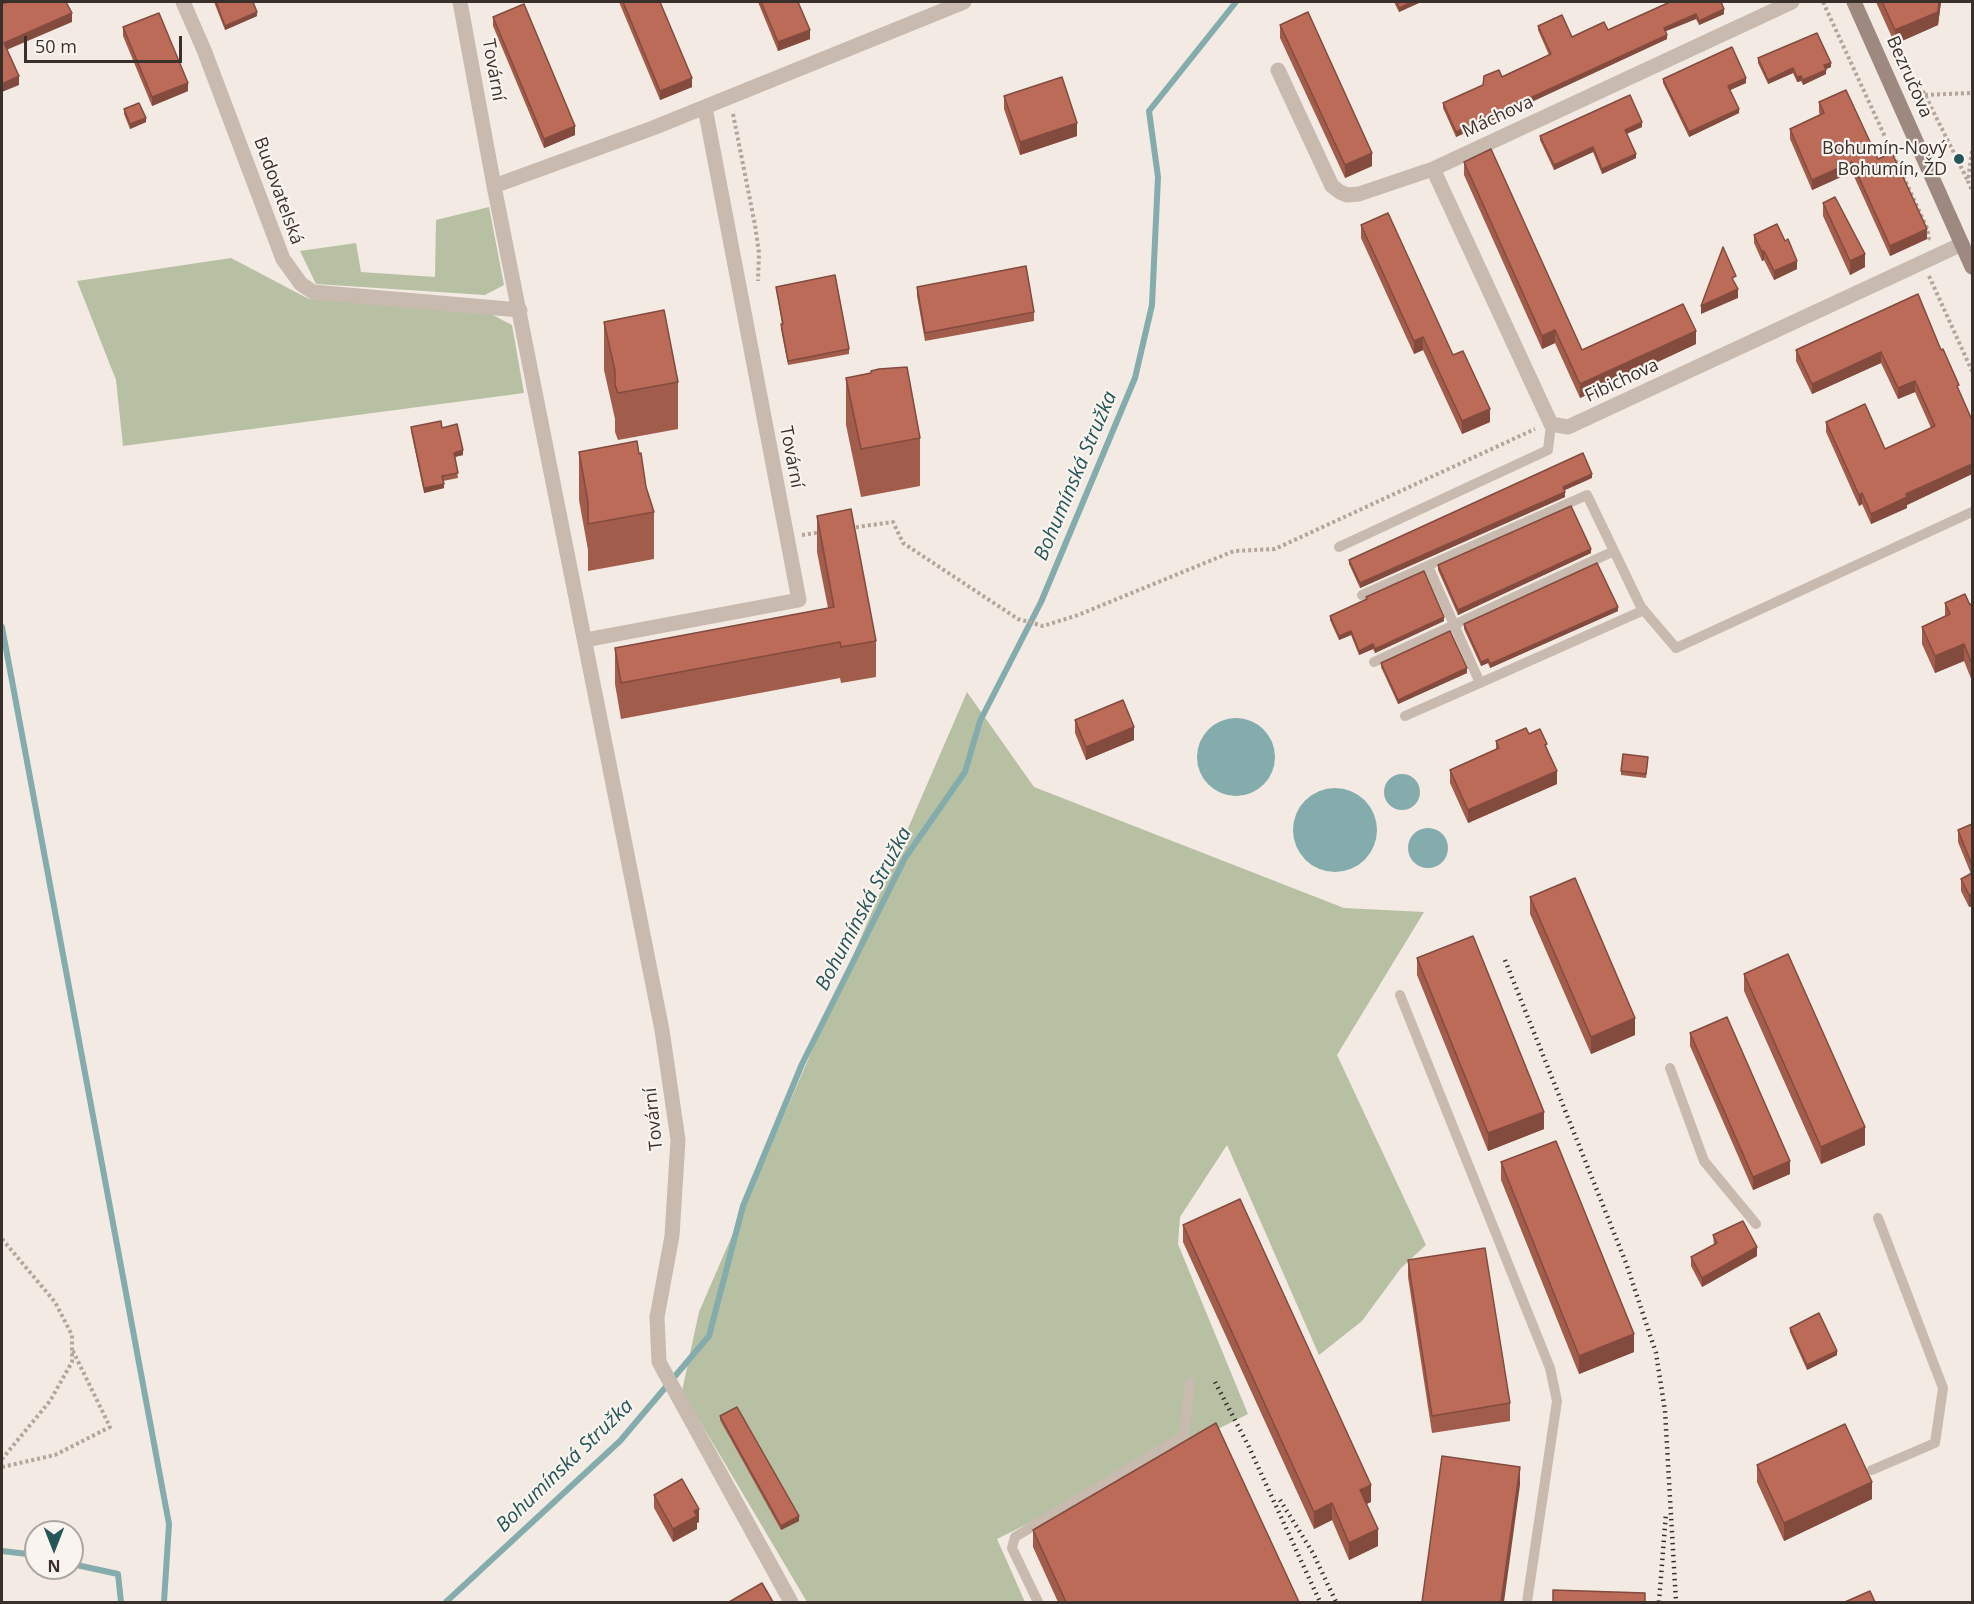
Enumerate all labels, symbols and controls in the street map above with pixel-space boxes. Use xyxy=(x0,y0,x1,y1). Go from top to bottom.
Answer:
scale bar xyxy=(27,24,184,62)
street label: Bezručova xyxy=(1881,33,1937,121)
text: 50 m xyxy=(35,34,77,58)
street label: Tovární xyxy=(477,37,509,103)
street label: Máchova xyxy=(1459,91,1537,143)
street label: Budovatelská xyxy=(249,134,307,248)
place label: Bohumín-Nový Bohumín, ŽD xyxy=(1822,138,1947,180)
marker: Bohumín-Nový Bohumín, ŽD xyxy=(1952,152,1966,166)
street label: Fibichova xyxy=(1582,355,1662,407)
water label: Bohumínská Stružka xyxy=(1030,388,1122,564)
street label: Tovární xyxy=(774,424,808,490)
water label: Bohumínská Stružka xyxy=(811,823,917,995)
street label: Tovární xyxy=(640,1087,668,1151)
water label: Bohumínská Stružka xyxy=(491,1394,639,1538)
north arrow xyxy=(24,1520,84,1580)
text: N xyxy=(48,1555,61,1577)

